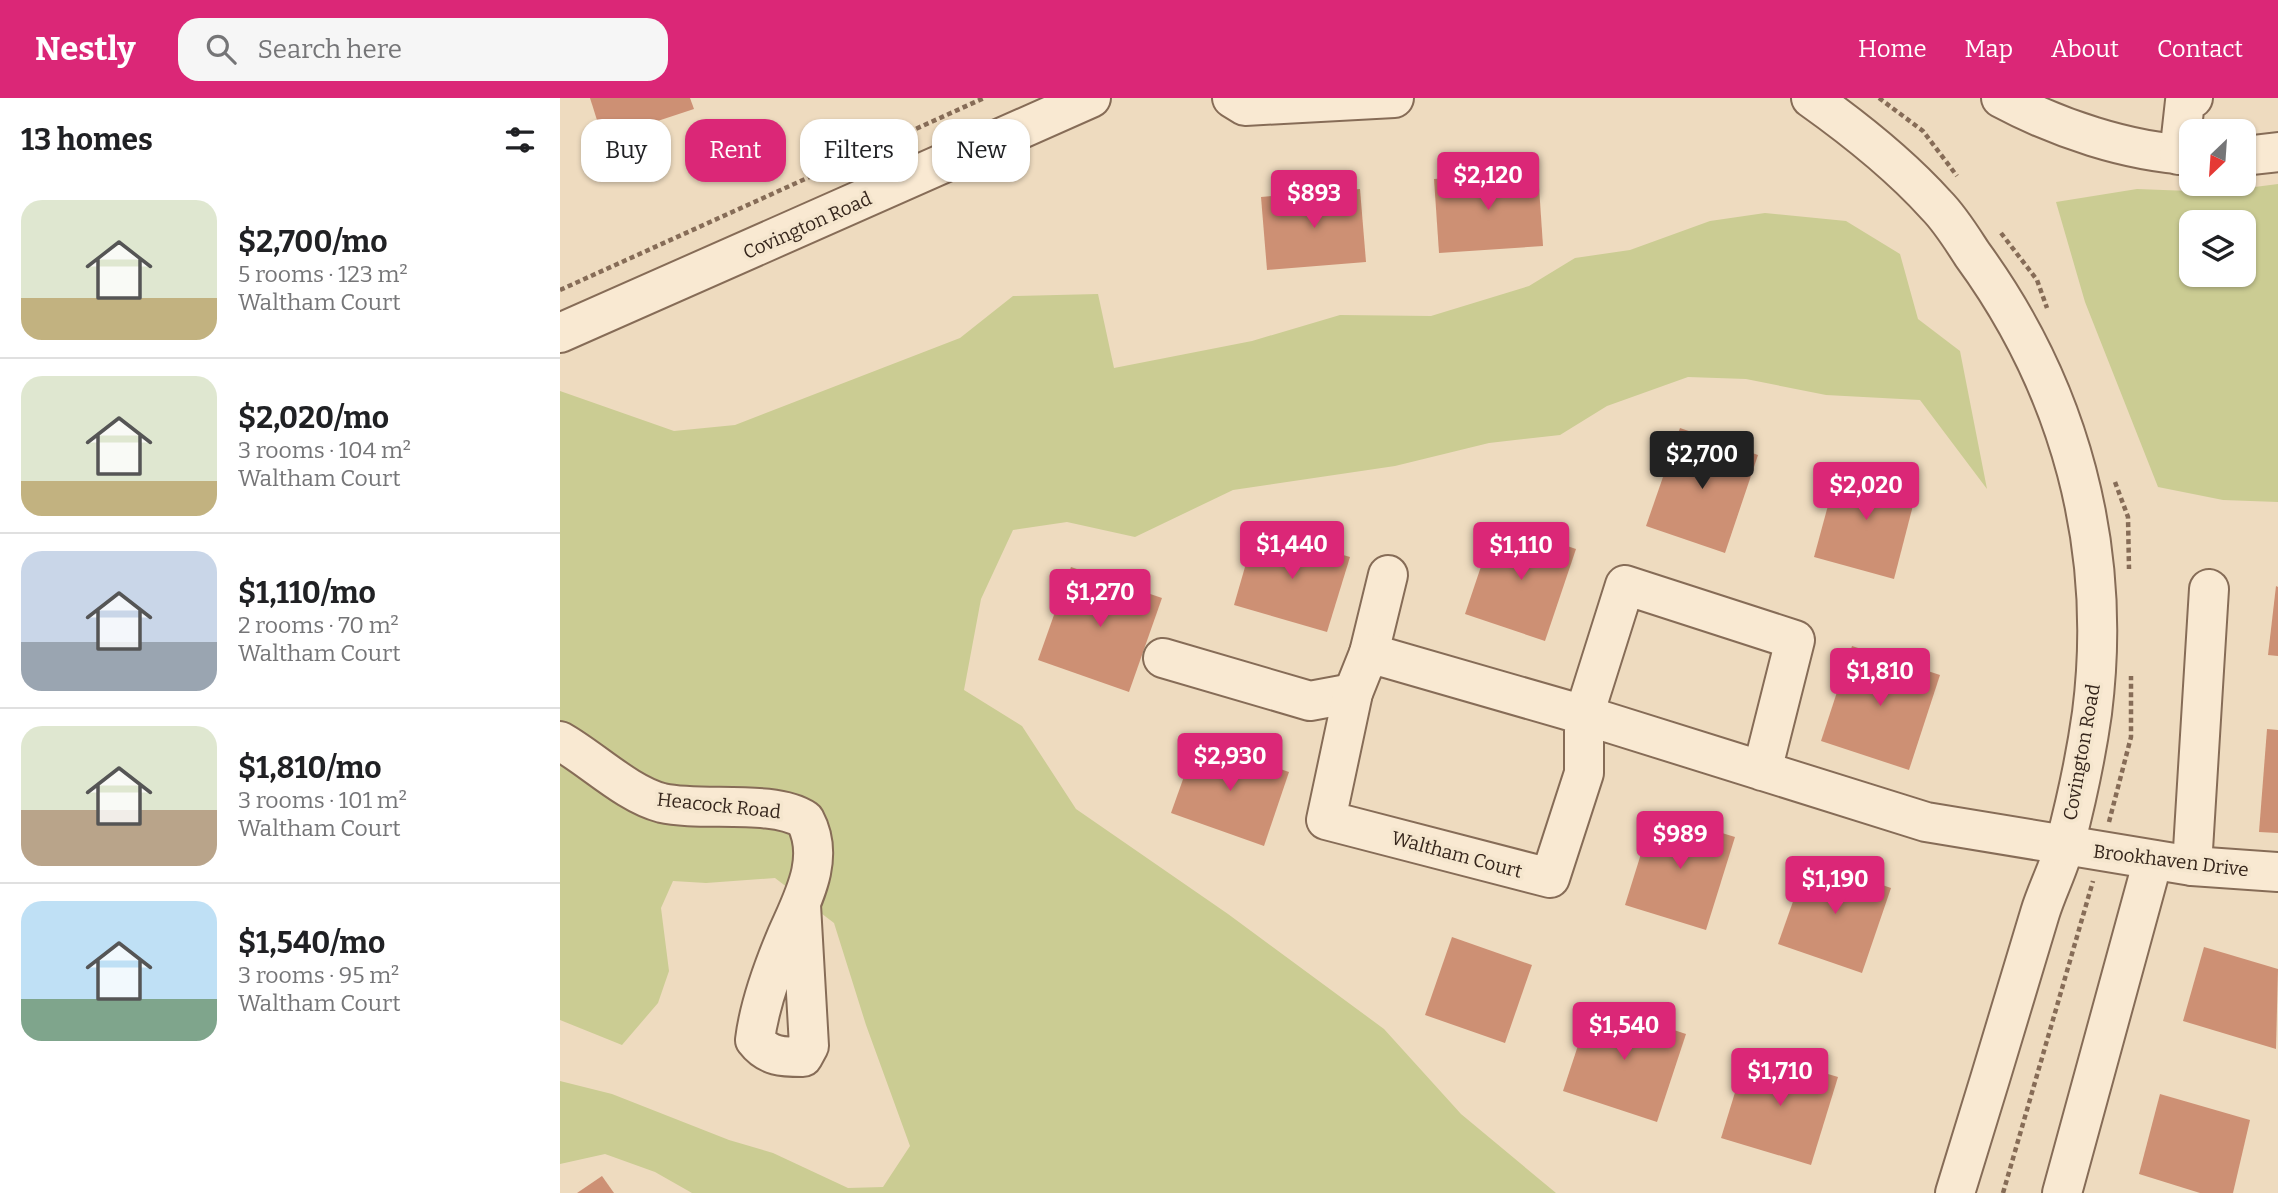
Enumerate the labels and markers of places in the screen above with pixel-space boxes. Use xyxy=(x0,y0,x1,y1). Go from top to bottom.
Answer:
pin: $2,120 xyxy=(1431,152,1545,212)
pin: $893 xyxy=(1273,170,1355,230)
pin: $2,700 xyxy=(1645,432,1759,491)
pin: $2,020 xyxy=(1809,462,1923,522)
pin: $1,440 xyxy=(1235,522,1349,581)
pin: $1,110 xyxy=(1464,522,1578,582)
pin: $1,270 xyxy=(1043,570,1157,629)
pin: $1,810 xyxy=(1823,648,1937,708)
pin: $2,930 xyxy=(1173,734,1287,793)
pin: $989 xyxy=(1639,812,1721,871)
pin: $1,190 xyxy=(1778,856,1892,916)
pin: $1,540 xyxy=(1567,1002,1681,1062)
pin: $1,710 xyxy=(1723,1048,1837,1108)

